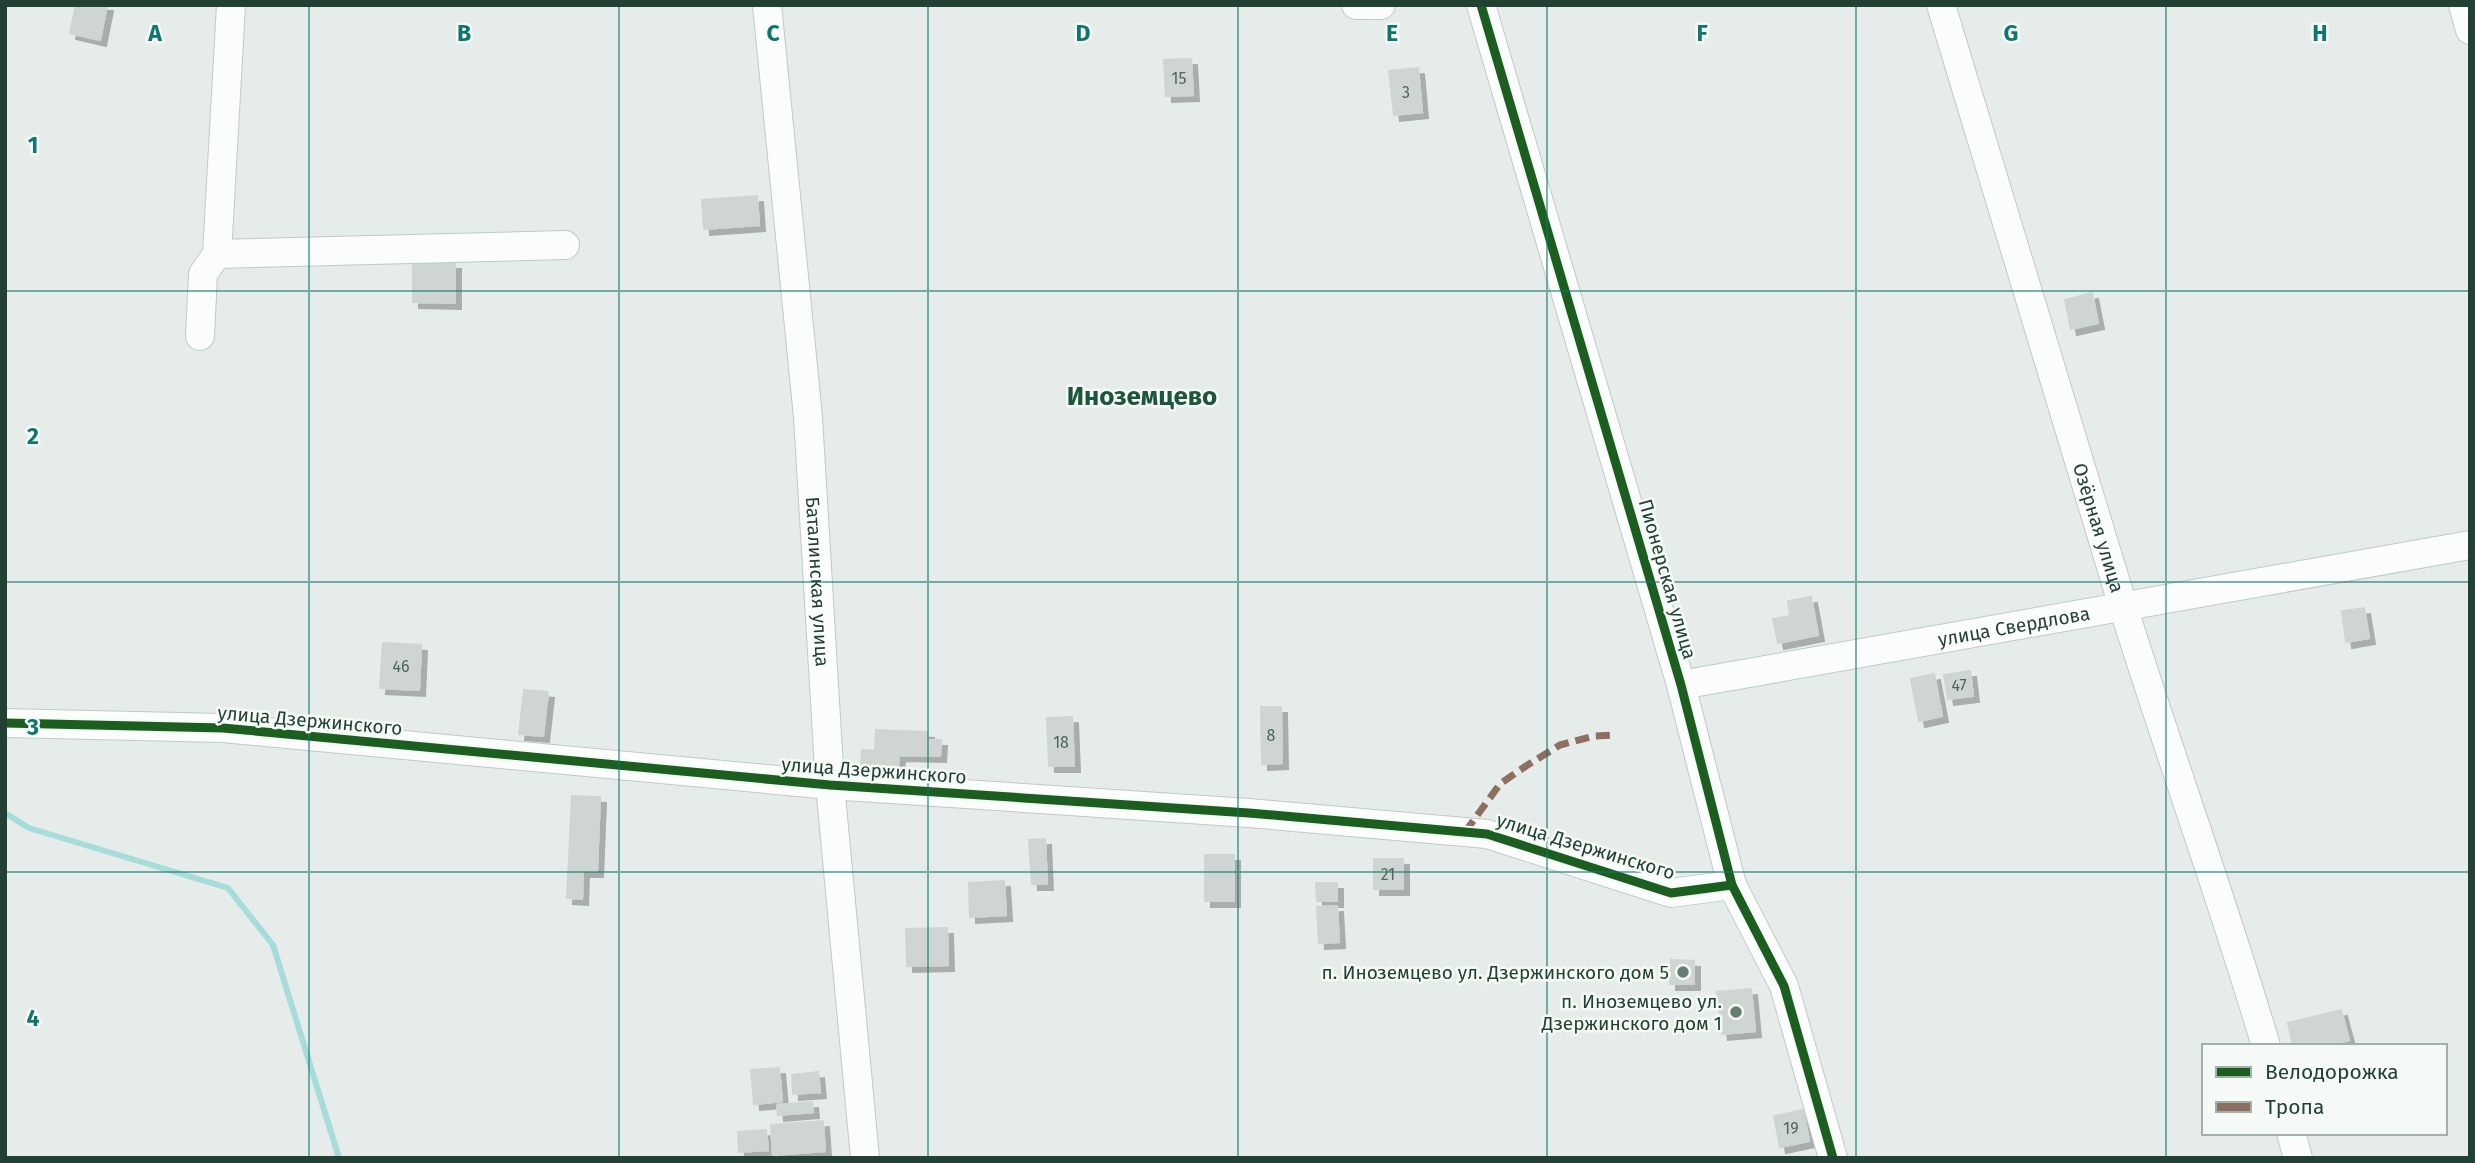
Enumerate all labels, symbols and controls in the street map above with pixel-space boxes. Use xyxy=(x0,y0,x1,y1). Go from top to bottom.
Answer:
text: A xyxy=(147,19,162,47)
text: B xyxy=(457,19,471,47)
text: C xyxy=(766,19,780,47)
text: D xyxy=(1076,19,1091,47)
text: E xyxy=(1386,19,1398,47)
text: F xyxy=(1696,19,1708,47)
text: G xyxy=(2004,19,2018,47)
text: H xyxy=(2312,19,2328,47)
house number: 15 xyxy=(1172,69,1186,88)
house number: 3 xyxy=(1402,83,1410,102)
text: 1 xyxy=(28,131,38,159)
district label: Иноземцево xyxy=(1067,381,1217,412)
text: 2 xyxy=(27,422,39,450)
street label: Озёрная улица xyxy=(2068,460,2129,595)
street label: Баталинская улица xyxy=(801,496,834,667)
street label: Пионерская улица xyxy=(1634,496,1701,662)
street label: улица Свердлова xyxy=(1936,602,2092,651)
house number: 46 xyxy=(392,657,410,676)
house number: 47 xyxy=(1951,676,1967,695)
street label: улица Дзержинского xyxy=(217,701,403,740)
text: 3 xyxy=(26,713,39,741)
house number: 8 xyxy=(1267,726,1276,745)
house number: 18 xyxy=(1053,733,1069,752)
street label: улица Дзержинского xyxy=(781,753,967,788)
street label: улица Дзержинского xyxy=(1494,808,1678,885)
house number: 21 xyxy=(1381,865,1395,884)
place label: п. Иноземцево ул. Дзержинского дом 5 xyxy=(1322,961,1669,984)
marker: п. Иноземцево ул. Дзержинского дом 5 xyxy=(1675,964,1691,980)
place label: п. Иноземцево ул. Дзержинского дом 1 xyxy=(1541,990,1722,1035)
text: 4 xyxy=(27,1004,40,1032)
marker: п. Иноземцево ул. Дзержинского дом 1 xyxy=(1728,1004,1744,1020)
legend xyxy=(2202,1044,2447,1135)
text: Велодорожка xyxy=(2265,1059,2399,1085)
text: Тропа xyxy=(2265,1094,2324,1120)
house number: 19 xyxy=(1783,1119,1799,1138)

